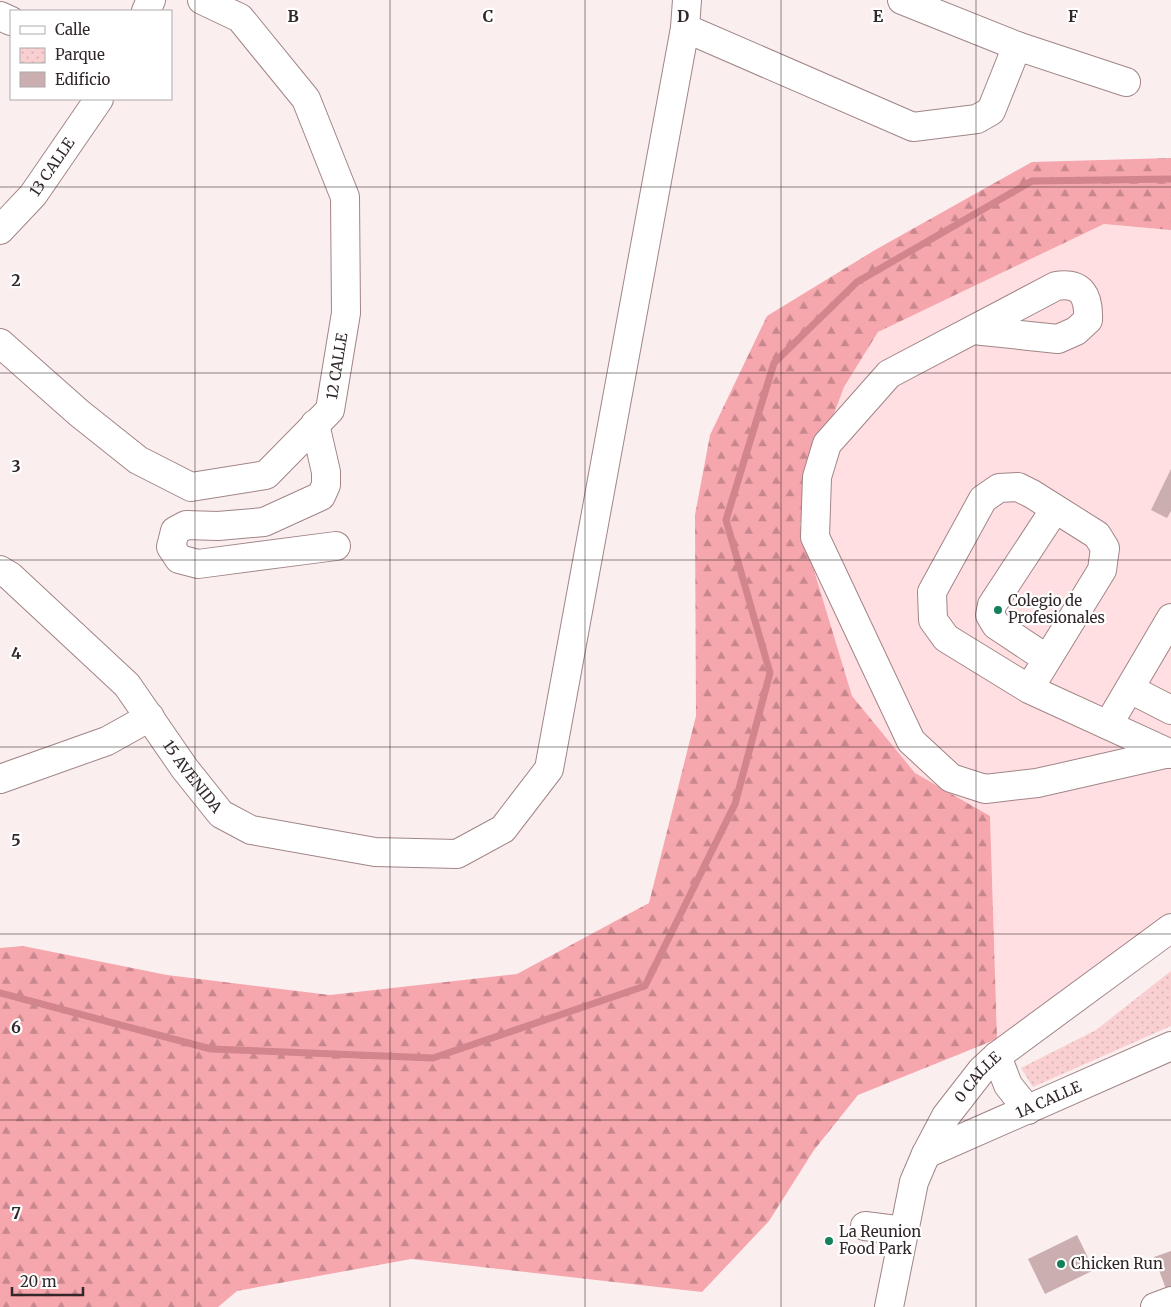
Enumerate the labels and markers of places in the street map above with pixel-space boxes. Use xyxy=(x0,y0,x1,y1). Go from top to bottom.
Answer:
place label: Colegio de Profesionales xyxy=(1008,591,1105,627)
marker: Colegio de Profesionales xyxy=(992,604,1004,616)
place label: La Reunion Food Park xyxy=(839,1222,921,1258)
marker: La Reunion Food Park xyxy=(823,1235,835,1247)
place label: Chicken Run xyxy=(1071,1254,1163,1273)
marker: Chicken Run xyxy=(1055,1258,1067,1270)

